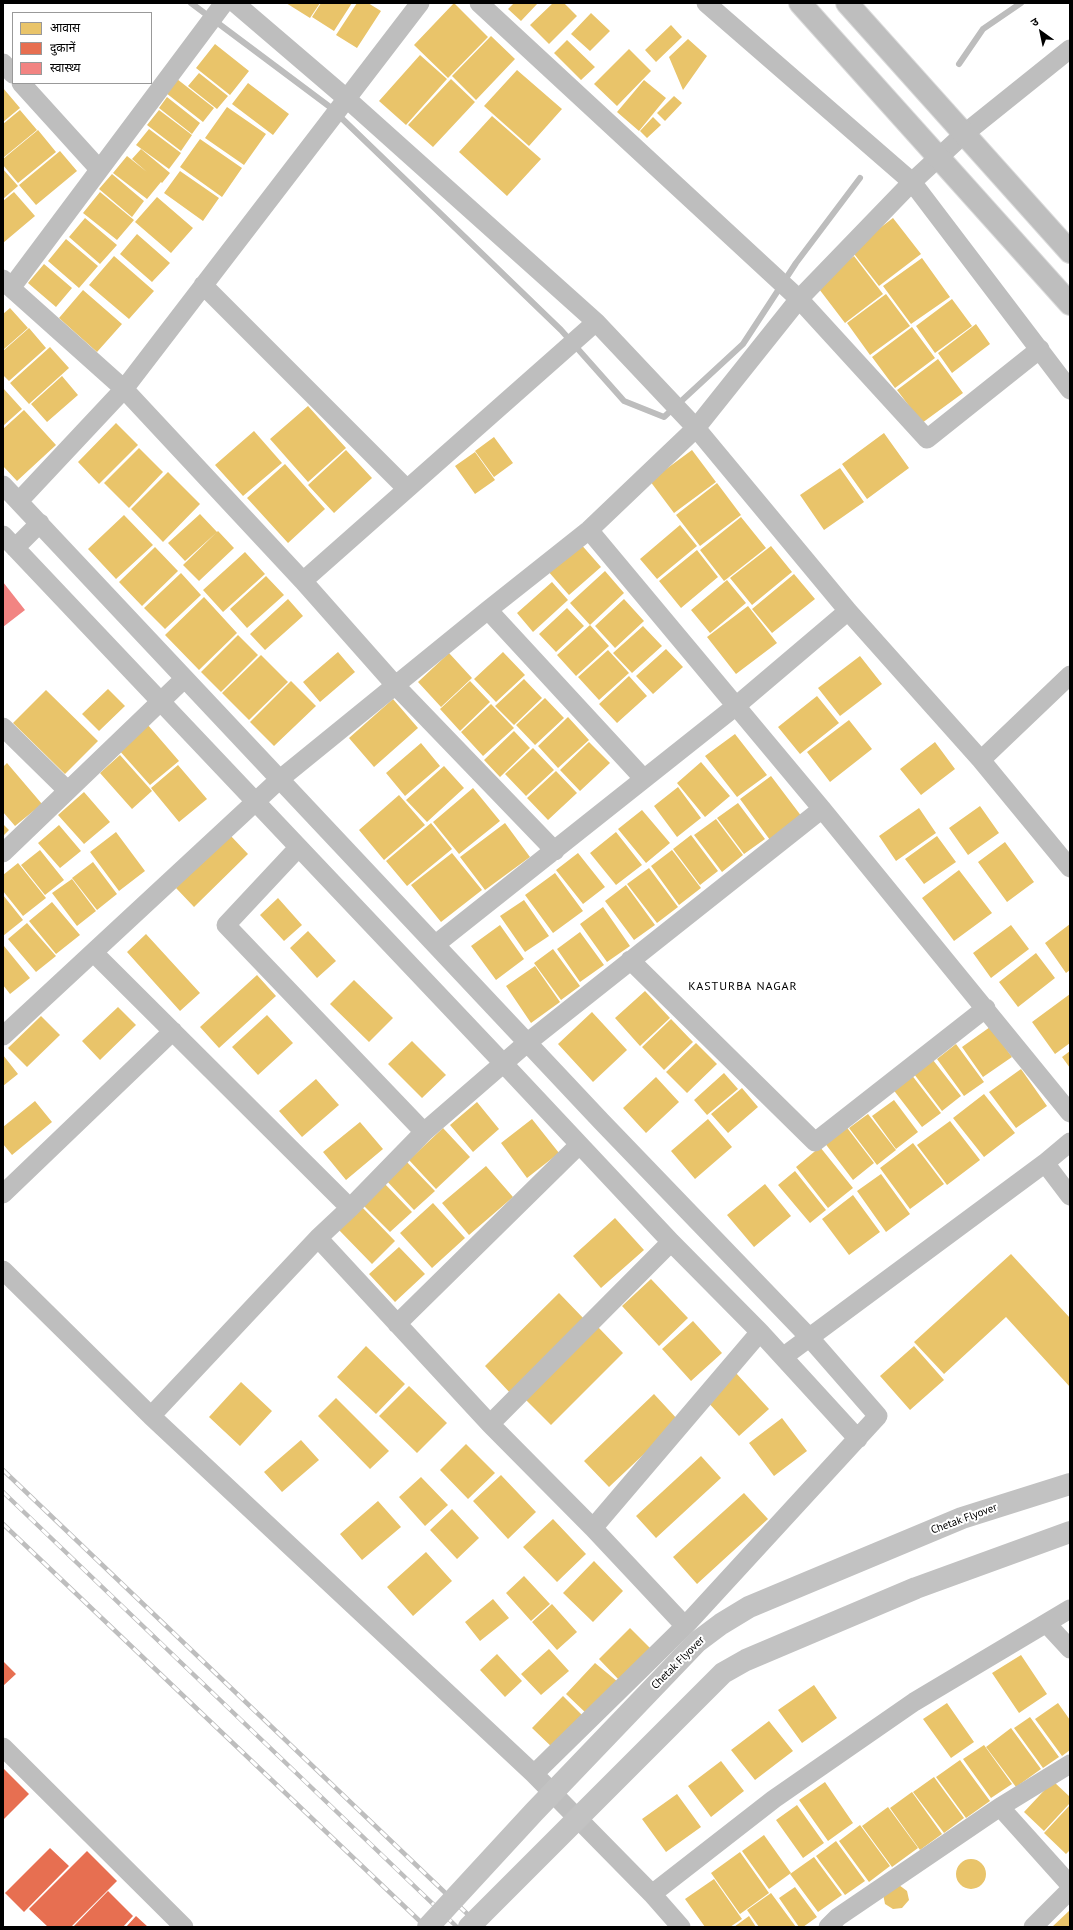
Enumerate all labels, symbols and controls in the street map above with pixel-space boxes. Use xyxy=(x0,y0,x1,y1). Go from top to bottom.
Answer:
legend xyxy=(12,12,152,84)
north arrow xyxy=(1021,12,1061,52)
text: उ xyxy=(1028,14,1041,30)
text: आवास xyxy=(50,20,80,35)
text: दुकानें xyxy=(50,40,75,55)
text: स्वास्थ्य xyxy=(50,60,80,75)
district label: KASTURBA NAGAR xyxy=(688,980,798,994)
street label: Chetak Flyover xyxy=(929,1501,999,1537)
street label: Chetak Flyover xyxy=(649,1634,707,1692)

